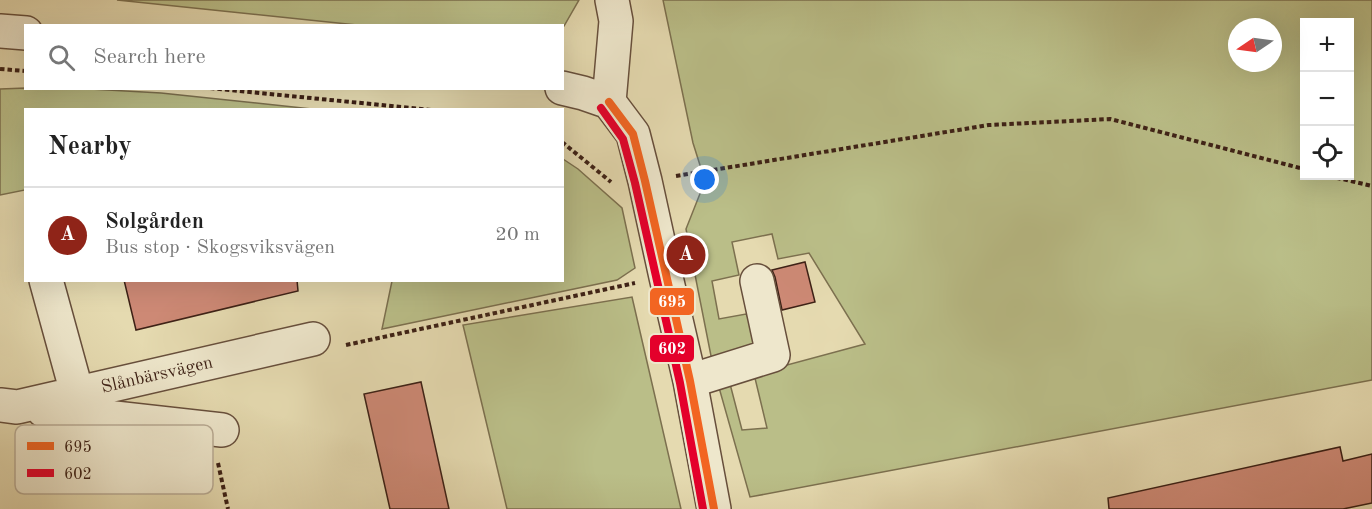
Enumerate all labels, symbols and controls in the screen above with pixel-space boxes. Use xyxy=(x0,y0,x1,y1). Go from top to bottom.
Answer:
north arrow xyxy=(1228,18,1282,72)
map controls xyxy=(1300,18,1354,180)
button: + xyxy=(1300,18,1354,72)
search box xyxy=(24,24,564,90)
icon: search xyxy=(45,41,78,74)
text: Search here xyxy=(93,46,206,68)
button: − xyxy=(1300,72,1354,126)
button: locate xyxy=(1300,126,1354,180)
text: Nearby xyxy=(48,134,132,160)
your location xyxy=(690,165,719,194)
text: Solgården xyxy=(105,211,204,233)
text: A xyxy=(60,225,75,245)
text: 20 m xyxy=(495,225,540,245)
pin: A xyxy=(666,232,706,278)
text: Bus stop · Skogsviksvägen xyxy=(105,238,335,258)
line badge: 695 xyxy=(649,287,695,316)
text: 695 xyxy=(658,295,686,311)
line badge: 602 xyxy=(649,334,695,363)
text: 602 xyxy=(658,342,686,358)
street label: Slånbärsvägen xyxy=(99,353,215,397)
legend xyxy=(15,425,213,494)
text: 695 xyxy=(64,440,92,456)
text: 602 xyxy=(64,467,92,483)

